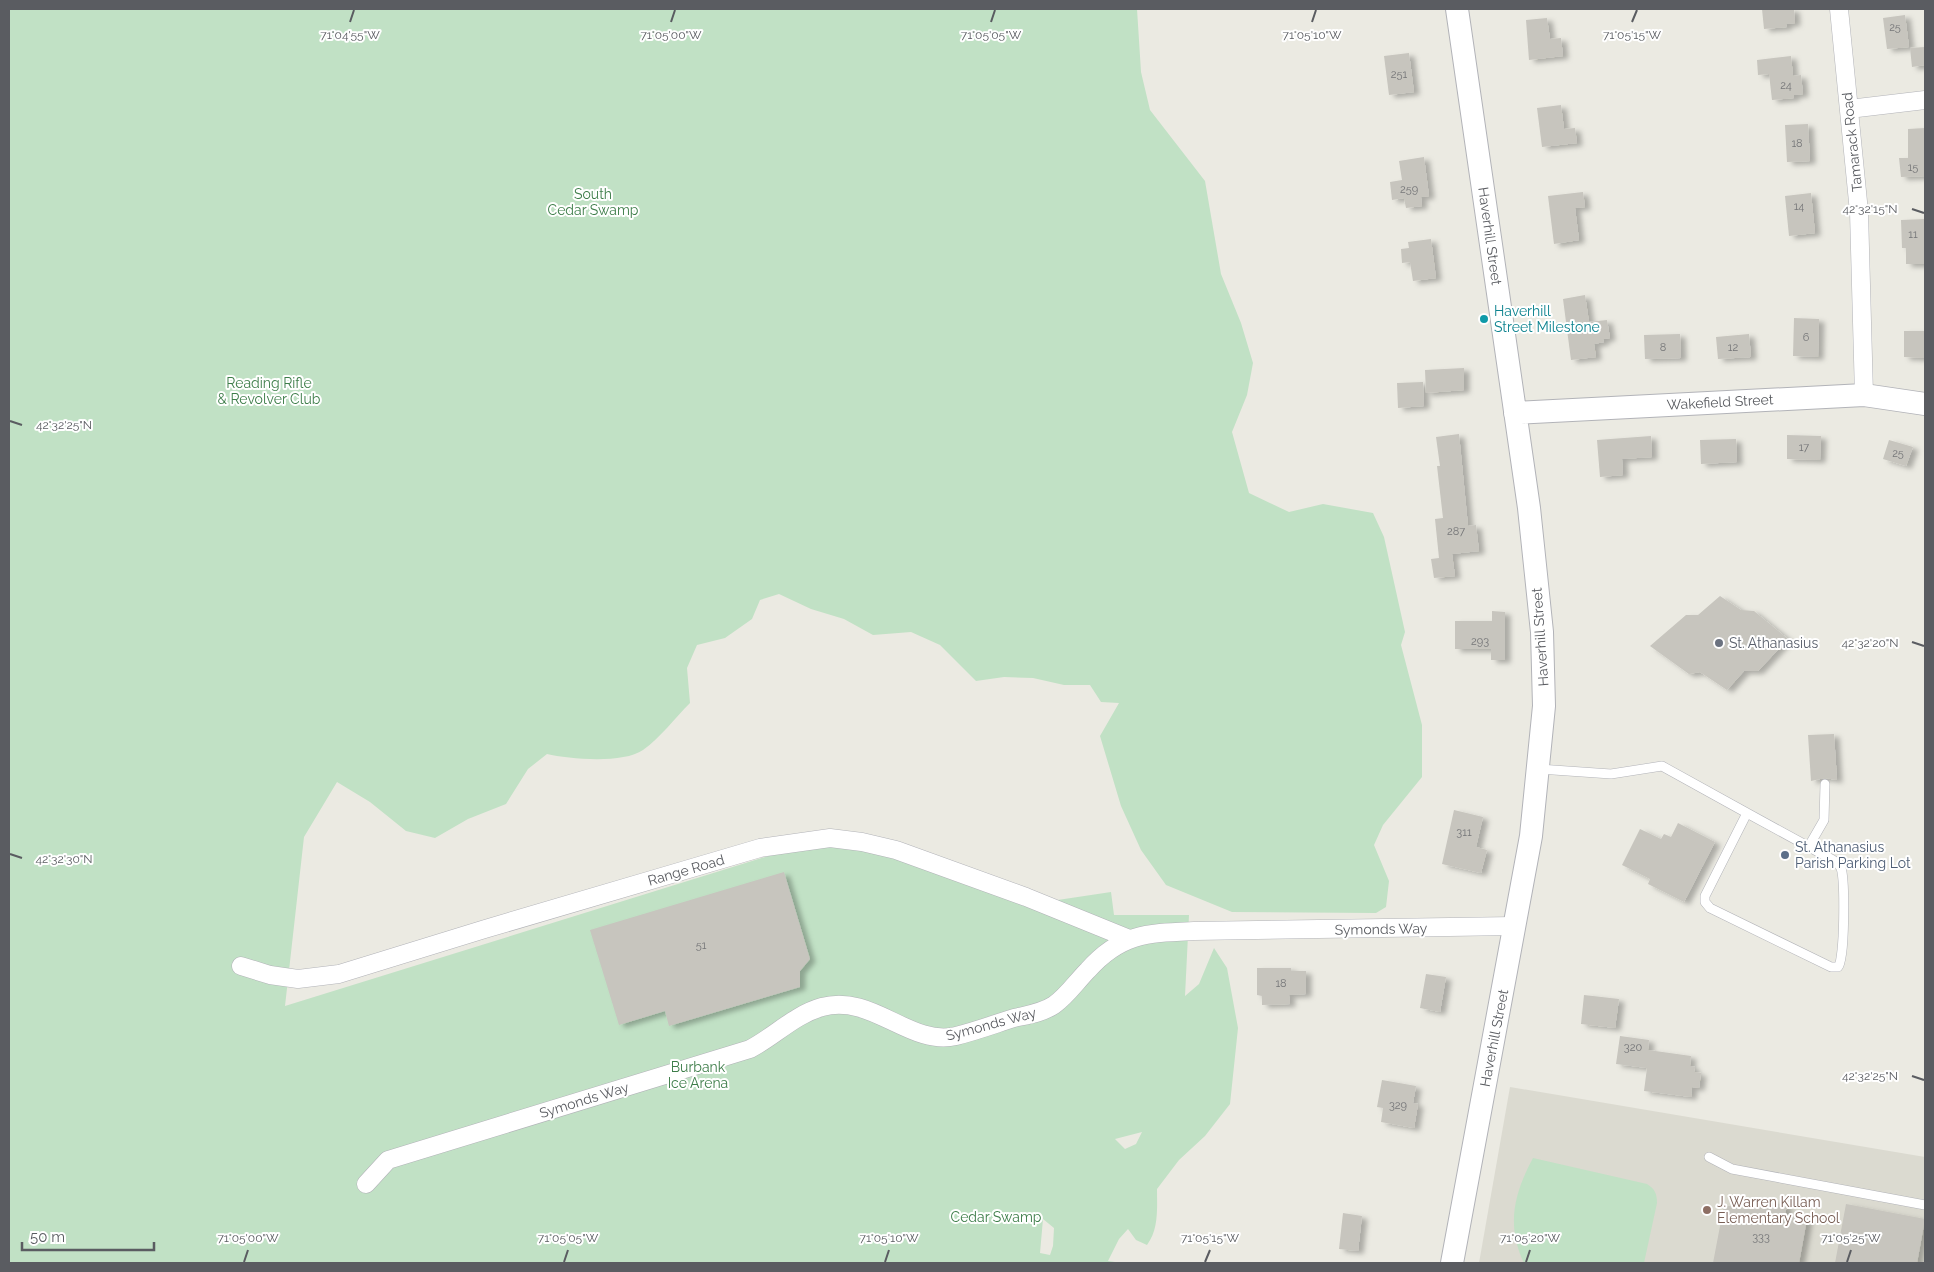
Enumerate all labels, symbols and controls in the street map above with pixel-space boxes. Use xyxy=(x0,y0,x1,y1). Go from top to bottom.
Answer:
house number: 25 xyxy=(1889,21,1901,34)
text: 71°04'55"W xyxy=(320,28,380,42)
text: 71°05'00"W xyxy=(640,28,702,42)
text: 71°05'05"W xyxy=(961,28,1022,42)
text: 71°05'10"W xyxy=(1283,28,1342,42)
text: 71°05'15"W xyxy=(1603,28,1662,42)
house number: 251 xyxy=(1391,68,1408,81)
house number: 24 xyxy=(1780,79,1792,92)
street label: Tamarack Road xyxy=(1839,91,1865,193)
house number: 18 xyxy=(1791,137,1803,150)
house number: 15 xyxy=(1908,161,1918,174)
house number: 259 xyxy=(1400,183,1418,196)
park label: South Cedar Swamp xyxy=(548,186,639,218)
street label: Haverhill Street xyxy=(1475,186,1505,286)
house number: 14 xyxy=(1794,200,1804,213)
text: 42°32'15"N xyxy=(1842,202,1898,216)
house number: 11 xyxy=(1908,228,1918,241)
place label: Haverhill Street Milestone xyxy=(1494,303,1600,335)
marker: Haverhill Street Milestone xyxy=(1478,313,1490,325)
house number: 6 xyxy=(1803,331,1810,344)
house number: 8 xyxy=(1660,341,1666,354)
house number: 12 xyxy=(1728,341,1738,354)
park label: Reading Rifle & Revolver Club xyxy=(218,375,321,407)
street label: Wakefield Street xyxy=(1666,391,1774,413)
text: 42°32'25"N xyxy=(36,418,92,432)
house number: 17 xyxy=(1799,441,1809,454)
house number: 25 xyxy=(1892,447,1904,460)
house number: 287 xyxy=(1447,525,1465,538)
street label: Haverhill Street xyxy=(1529,587,1551,687)
house number: 293 xyxy=(1471,635,1489,648)
place label: St. Athanasius xyxy=(1729,635,1818,651)
text: 42°32'20"N xyxy=(1842,636,1898,650)
marker: St. Athanasius xyxy=(1713,637,1725,649)
house number: 311 xyxy=(1456,826,1472,839)
place label: St. Athanasius Parish Parking Lot xyxy=(1795,839,1911,871)
marker: St. Athanasius Parish Parking Lot xyxy=(1779,849,1791,861)
street label: Range Road xyxy=(646,851,726,889)
text: 42°32'30"N xyxy=(35,852,93,866)
street label: Symonds Way xyxy=(1335,920,1428,938)
house number: 51 xyxy=(696,939,707,952)
house number: 18 xyxy=(1275,977,1287,990)
street label: Haverhill Street xyxy=(1477,988,1511,1088)
street label: Symonds Way xyxy=(944,1004,1038,1044)
house number: 320 xyxy=(1624,1041,1642,1054)
park label: Burbank Ice Arena xyxy=(668,1059,728,1091)
text: 42°32'25"N xyxy=(1842,1069,1898,1083)
street label: Symonds Way xyxy=(537,1079,631,1121)
house number: 329 xyxy=(1389,1099,1407,1112)
place label: J. Warren Killam Elementary School xyxy=(1717,1194,1840,1226)
marker: J. Warren Killam Elementary School xyxy=(1701,1204,1713,1216)
park label: Cedar Swamp xyxy=(951,1209,1042,1225)
scale bar xyxy=(22,1220,155,1252)
text: 50 m xyxy=(30,1228,65,1246)
text: 71°05'00"W xyxy=(217,1231,279,1245)
text: 71°05'05"W xyxy=(538,1231,599,1245)
text: 71°05'10"W xyxy=(860,1231,919,1245)
text: 71°05'15"W xyxy=(1181,1231,1240,1245)
text: 71°05'20"W xyxy=(1500,1231,1560,1245)
house number: 333 xyxy=(1752,1231,1770,1244)
text: 71°05'25"W xyxy=(1821,1231,1881,1245)

